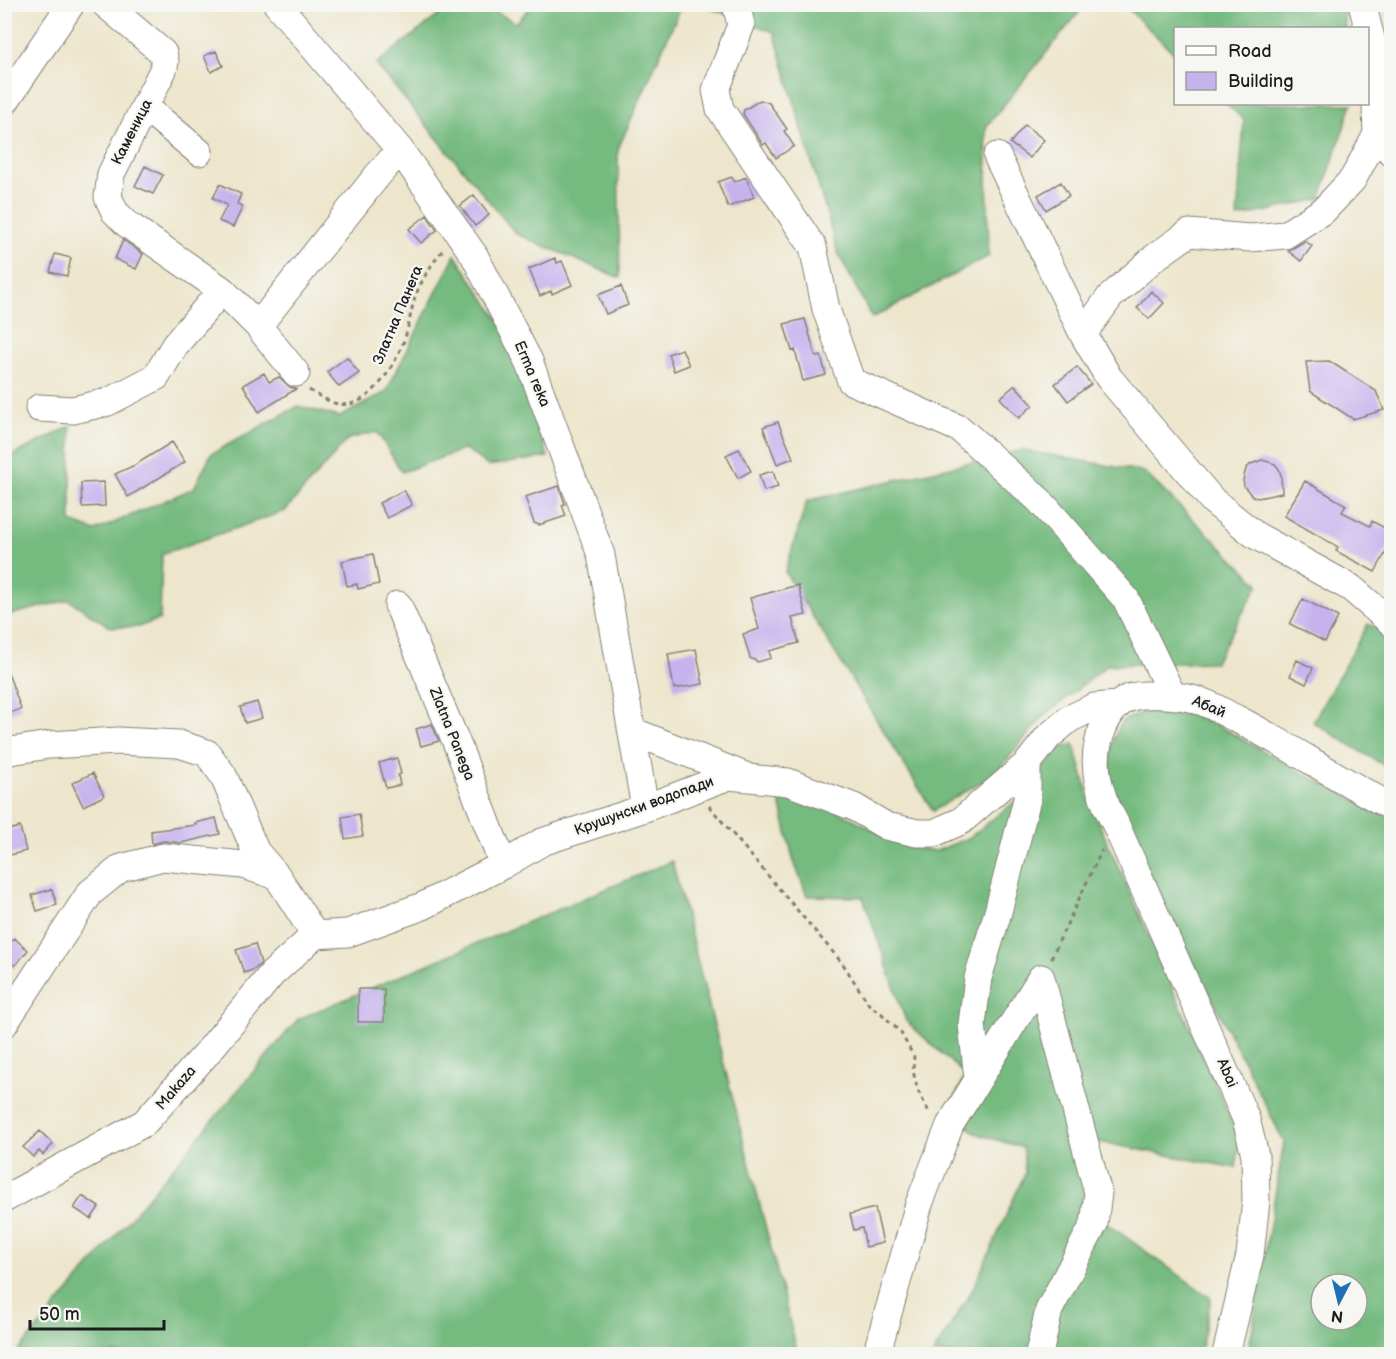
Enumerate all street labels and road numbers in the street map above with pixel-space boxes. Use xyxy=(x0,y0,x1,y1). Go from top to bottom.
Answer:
street label: Каменица xyxy=(107,96,157,168)
street label: Златна Панега xyxy=(369,262,427,367)
street label: Erma reka xyxy=(510,338,554,410)
street label: Zlatna Panega xyxy=(424,684,479,783)
street label: Абай xyxy=(1188,691,1229,723)
street label: Крушунски водопади xyxy=(572,772,716,840)
street label: Abai xyxy=(1212,1056,1242,1090)
street label: Makaza xyxy=(152,1062,200,1114)

